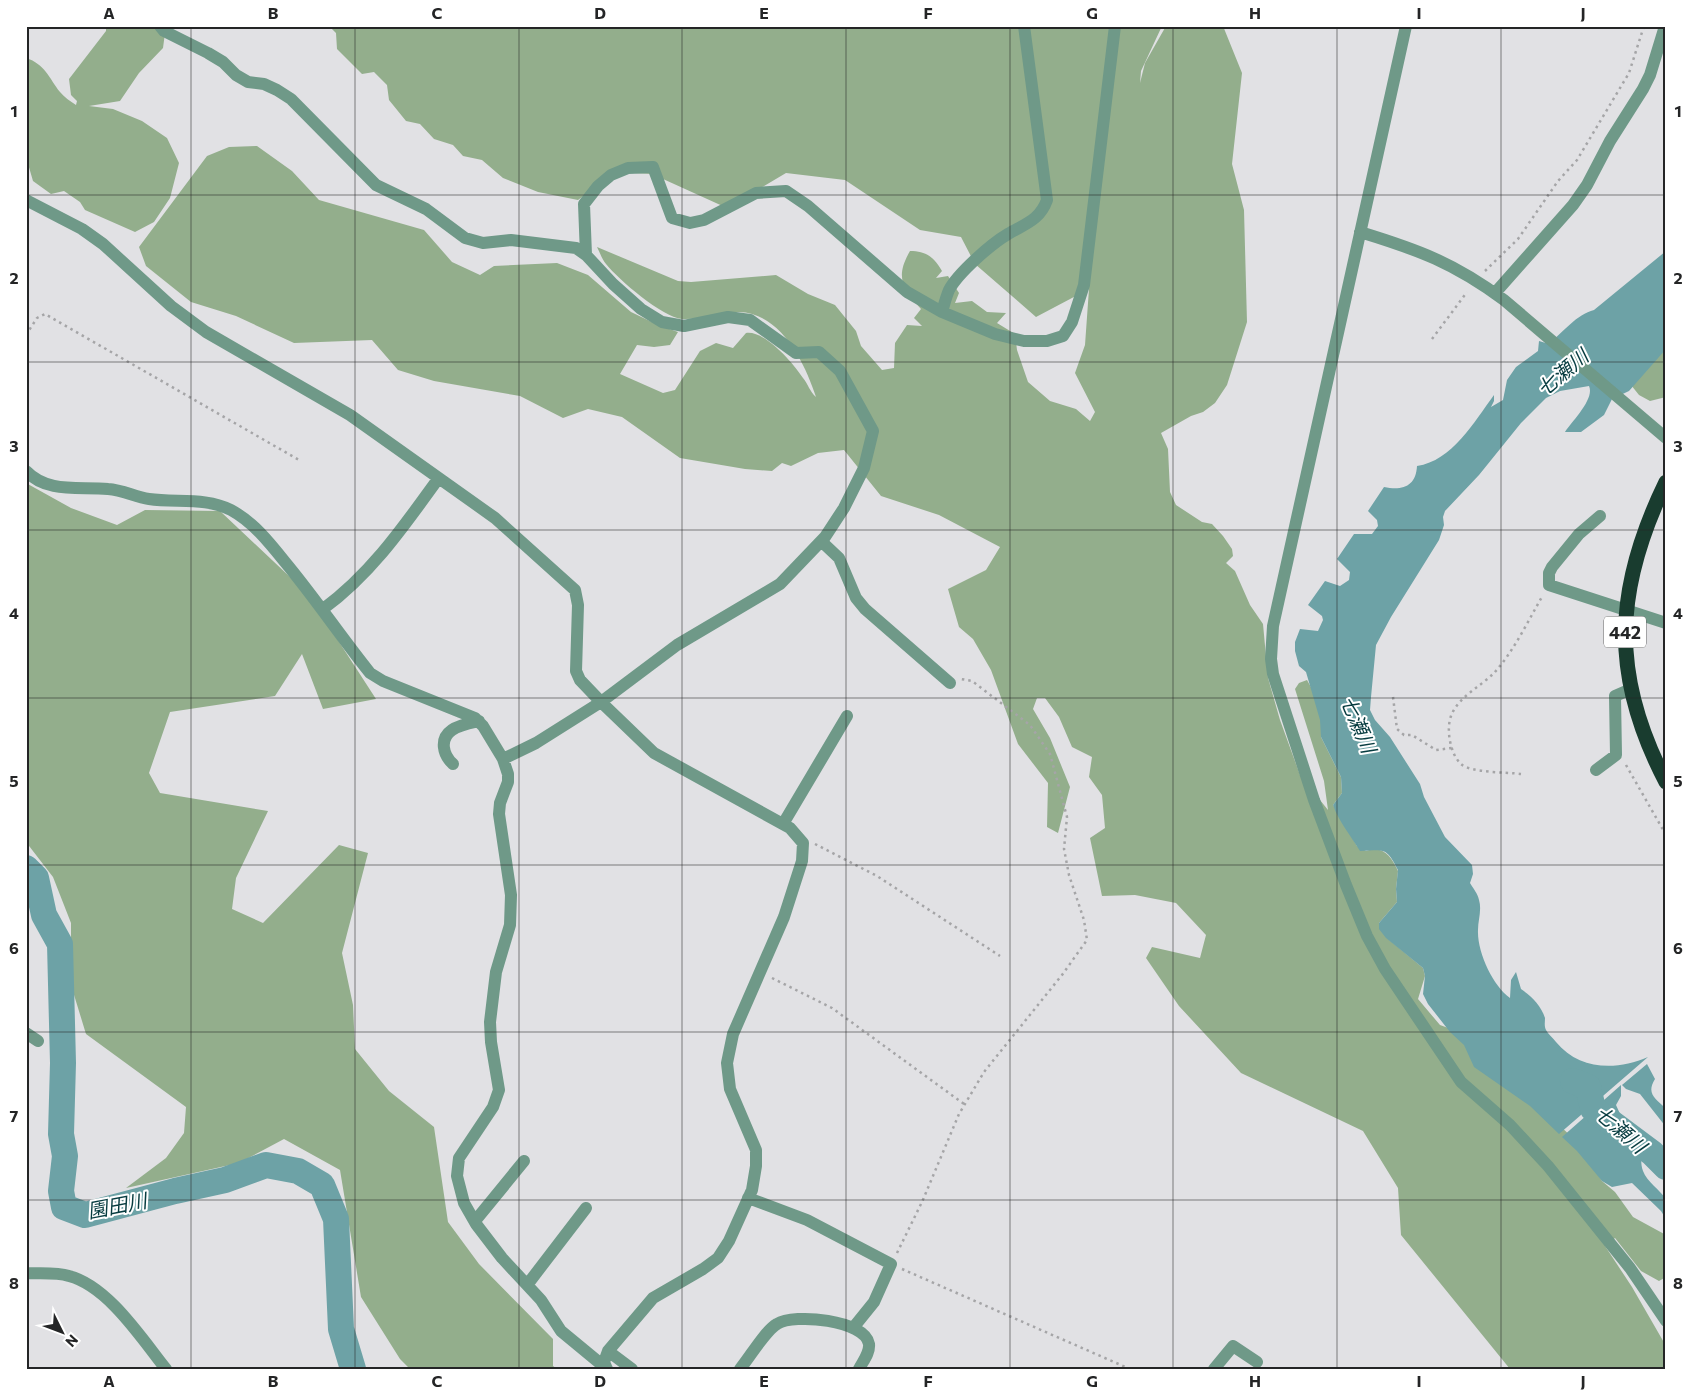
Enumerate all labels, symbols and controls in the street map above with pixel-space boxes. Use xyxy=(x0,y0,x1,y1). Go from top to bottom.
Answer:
text: A xyxy=(103,3,115,22)
text: B xyxy=(268,3,279,22)
text: C xyxy=(432,3,443,22)
text: D xyxy=(594,3,606,22)
text: E xyxy=(759,3,769,22)
text: F xyxy=(923,3,933,22)
text: G xyxy=(1086,3,1098,22)
text: H xyxy=(1249,3,1261,22)
text: I xyxy=(1416,3,1422,22)
text: J xyxy=(1580,3,1586,22)
text: 1 xyxy=(10,101,18,120)
text: 1 xyxy=(1674,101,1682,120)
text: 2 xyxy=(9,268,19,287)
text: 2 xyxy=(1673,268,1683,287)
water label: 七瀬川 xyxy=(1531,342,1594,400)
text: 3 xyxy=(9,436,19,455)
text: 3 xyxy=(1673,436,1683,455)
text: 4 xyxy=(9,603,19,622)
text: 4 xyxy=(1673,603,1683,622)
road number: 442 xyxy=(1604,616,1646,648)
water label: 七瀬川 xyxy=(1336,692,1383,758)
text: 5 xyxy=(9,771,19,790)
text: 5 xyxy=(1673,771,1683,790)
text: 6 xyxy=(9,938,19,957)
text: 6 xyxy=(1673,938,1683,957)
water label: 七瀬川 xyxy=(1590,1100,1653,1159)
text: 7 xyxy=(10,1106,19,1125)
text: 7 xyxy=(1674,1106,1683,1125)
water label: 園田川 xyxy=(85,1187,151,1223)
text: 8 xyxy=(9,1273,19,1292)
text: 8 xyxy=(1673,1273,1683,1292)
north arrow xyxy=(38,1308,88,1358)
text: N xyxy=(62,1331,82,1351)
text: A xyxy=(103,1371,115,1390)
text: B xyxy=(268,1371,279,1390)
text: C xyxy=(432,1371,443,1390)
text: D xyxy=(594,1371,606,1390)
text: E xyxy=(759,1371,769,1390)
text: F xyxy=(923,1371,933,1390)
text: G xyxy=(1086,1371,1098,1390)
text: H xyxy=(1249,1371,1261,1390)
text: I xyxy=(1416,1371,1422,1390)
text: J xyxy=(1580,1371,1586,1390)

